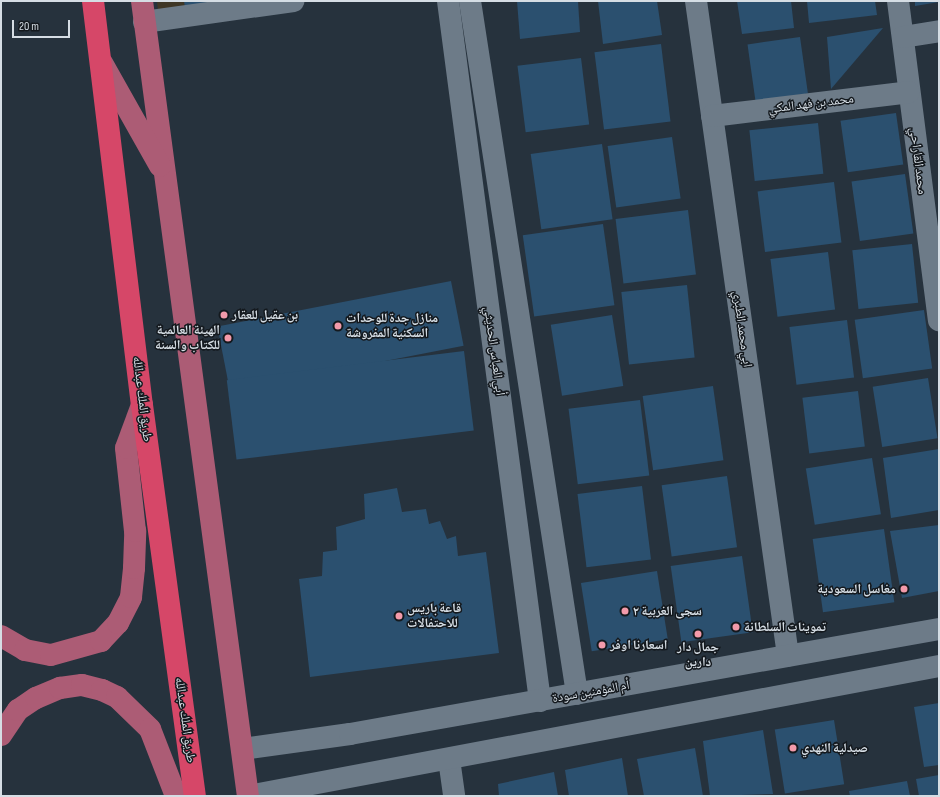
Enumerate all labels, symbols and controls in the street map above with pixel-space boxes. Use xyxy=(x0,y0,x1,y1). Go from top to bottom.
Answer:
scale bar xyxy=(14,12,72,38)
text: 20 m xyxy=(19,19,39,34)
street label: محمد بن فهد المكي xyxy=(767,91,855,117)
street label: محمد القاراحي xyxy=(906,126,930,196)
street label: ابي محمد الطبري xyxy=(729,290,755,368)
street label: أبي العباس الحديثي xyxy=(480,305,508,397)
place label: بن عقيل للعقار xyxy=(232,307,298,323)
marker: بن عقيل للعقار xyxy=(219,310,229,320)
place label: منازل جدة للوحدات السكنية المفروشة xyxy=(346,311,438,342)
marker: منازل جدة للوحدات السكنية المفروشة xyxy=(333,321,343,331)
place label: الهيئة العالمية للكتاب والسنة xyxy=(155,323,220,354)
marker: الهيئة العالمية للكتاب والسنة xyxy=(223,333,233,343)
street label: طريق الملك عبدالله xyxy=(129,355,155,443)
place label: مغاسل السعودية xyxy=(817,581,896,597)
marker: مغاسل السعودية xyxy=(899,584,909,594)
place label: قاعة باريس للاحتفالات xyxy=(407,601,461,632)
place label: سجى الغربية ٢ xyxy=(633,603,702,619)
marker: سجى الغربية ٢ xyxy=(620,606,630,616)
marker: قاعة باريس للاحتفالات xyxy=(394,611,404,621)
place label: تموينات السلطانة xyxy=(744,619,826,635)
marker: تموينات السلطانة xyxy=(731,622,741,632)
marker: جمال دار دارين xyxy=(693,629,703,639)
place label: اسعارنا اوفر xyxy=(610,637,667,653)
marker: اسعارنا اوفر xyxy=(597,640,607,650)
place label: جمال دار دارين xyxy=(677,640,719,671)
street label: طريق الملك عبدالله xyxy=(171,676,199,764)
street label: أم المؤمنين سودة xyxy=(551,678,631,706)
place label: صيدلية النهدي xyxy=(801,740,868,756)
marker: صيدلية النهدي xyxy=(788,743,798,753)

